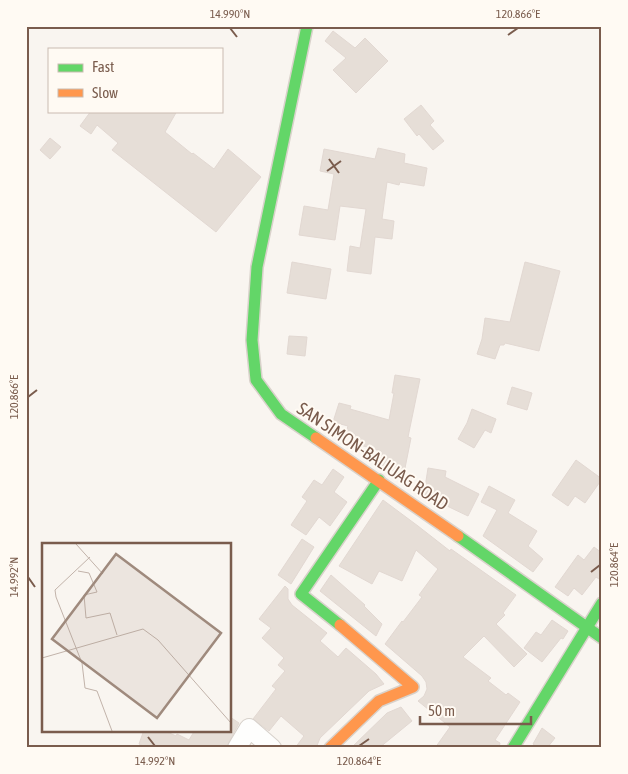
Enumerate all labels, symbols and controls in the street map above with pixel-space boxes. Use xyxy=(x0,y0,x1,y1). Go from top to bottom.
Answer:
text: 14.990°N xyxy=(210,7,250,21)
text: 120.866°E xyxy=(496,7,540,21)
legend xyxy=(48,48,222,112)
text: Fast xyxy=(92,58,114,75)
text: Slow xyxy=(92,84,118,101)
text: 120.866°E xyxy=(7,375,21,419)
street label: SAN SIMON-BALIUAG ROAD xyxy=(293,398,453,514)
inset map xyxy=(42,543,231,732)
text: 120.864°E xyxy=(607,543,621,587)
text: 14.992°N xyxy=(7,557,21,597)
scale bar xyxy=(420,694,532,726)
text: 50 m xyxy=(428,702,455,719)
text: 14.992°N xyxy=(135,754,175,768)
text: 120.864°E xyxy=(337,754,381,768)

